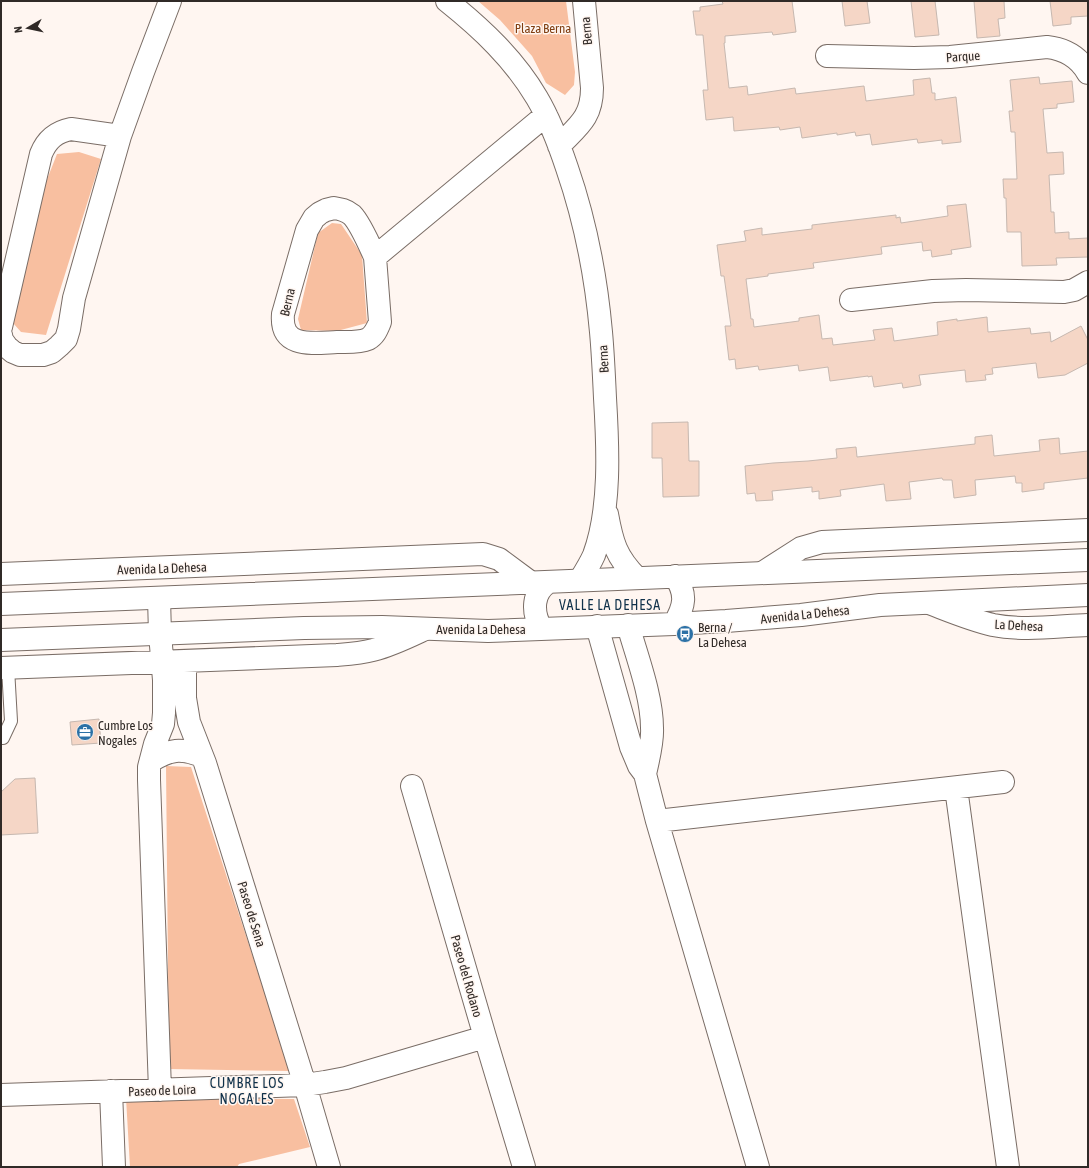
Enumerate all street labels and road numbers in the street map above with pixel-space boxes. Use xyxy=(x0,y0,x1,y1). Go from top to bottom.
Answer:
street label: Berna xyxy=(578,16,595,46)
street label: Parque xyxy=(945,48,981,65)
street label: Berna xyxy=(277,287,298,318)
street label: Berna xyxy=(595,344,612,373)
street label: Avenida La Dehesa xyxy=(117,559,207,578)
street label: Avenida La Dehesa xyxy=(760,602,850,627)
street label: La Dehesa xyxy=(994,617,1044,634)
street label: Avenida La Dehesa xyxy=(436,622,526,637)
street label: Paseo de Sena xyxy=(234,879,269,949)
street label: Paseo del Rodano xyxy=(448,933,485,1019)
street label: Paseo de Loira xyxy=(128,1082,196,1099)

